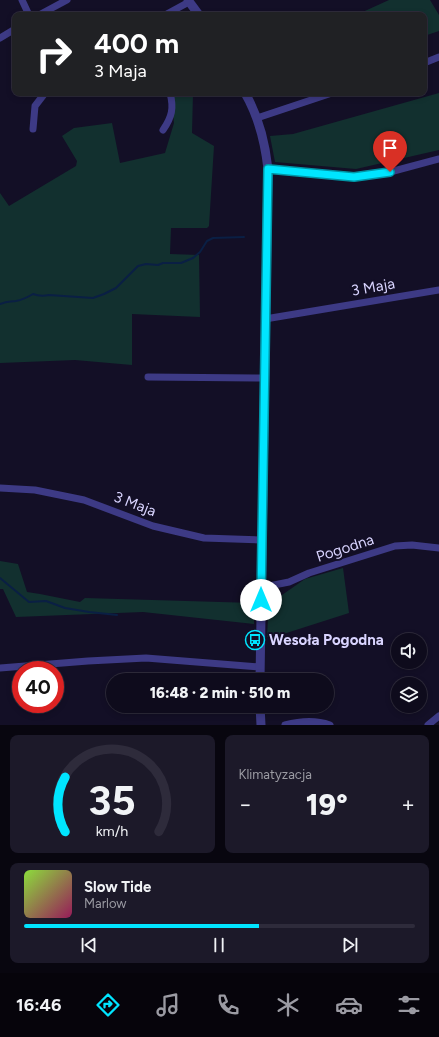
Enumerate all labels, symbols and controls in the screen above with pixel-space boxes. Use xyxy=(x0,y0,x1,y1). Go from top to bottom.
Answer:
text: 400 m xyxy=(94,26,179,60)
icon: right xyxy=(28,28,80,80)
text: 3 Maja xyxy=(94,60,147,82)
pin xyxy=(373,131,407,172)
icon: arrive xyxy=(379,137,401,159)
street label: 3 Maja xyxy=(350,274,396,300)
street label: 3 Maja xyxy=(111,488,159,520)
street label: Pogodna xyxy=(314,530,376,566)
position arrow xyxy=(240,579,282,621)
bus stop icon: Wesoła Pogodna xyxy=(244,629,266,651)
place label: Wesoła Pogodna xyxy=(269,631,384,649)
map controls xyxy=(391,633,427,713)
button: sound xyxy=(391,633,427,669)
speed limit sign: 40 xyxy=(12,661,64,713)
button: layers xyxy=(391,677,427,713)
text: 16:48 · 2 min · 510 m xyxy=(150,684,290,702)
text: Klimatyzacja xyxy=(239,767,312,782)
text: 35 xyxy=(89,775,136,825)
text: 19° xyxy=(306,786,348,823)
text: − xyxy=(239,791,252,818)
text: + xyxy=(401,791,415,818)
text: km/h xyxy=(96,822,129,840)
text: Slow Tide xyxy=(84,878,151,896)
text: Marlow xyxy=(84,896,126,911)
icon: previous xyxy=(78,934,100,956)
icon: pause xyxy=(208,934,230,956)
icon: next xyxy=(339,934,361,956)
icon: directions xyxy=(94,991,122,1019)
icon: music xyxy=(154,991,182,1019)
icon: phone xyxy=(214,991,242,1019)
icon: climate xyxy=(274,991,302,1019)
icon: car xyxy=(335,991,363,1019)
icon: filters xyxy=(395,991,423,1019)
text: 16:46 xyxy=(16,994,61,1016)

